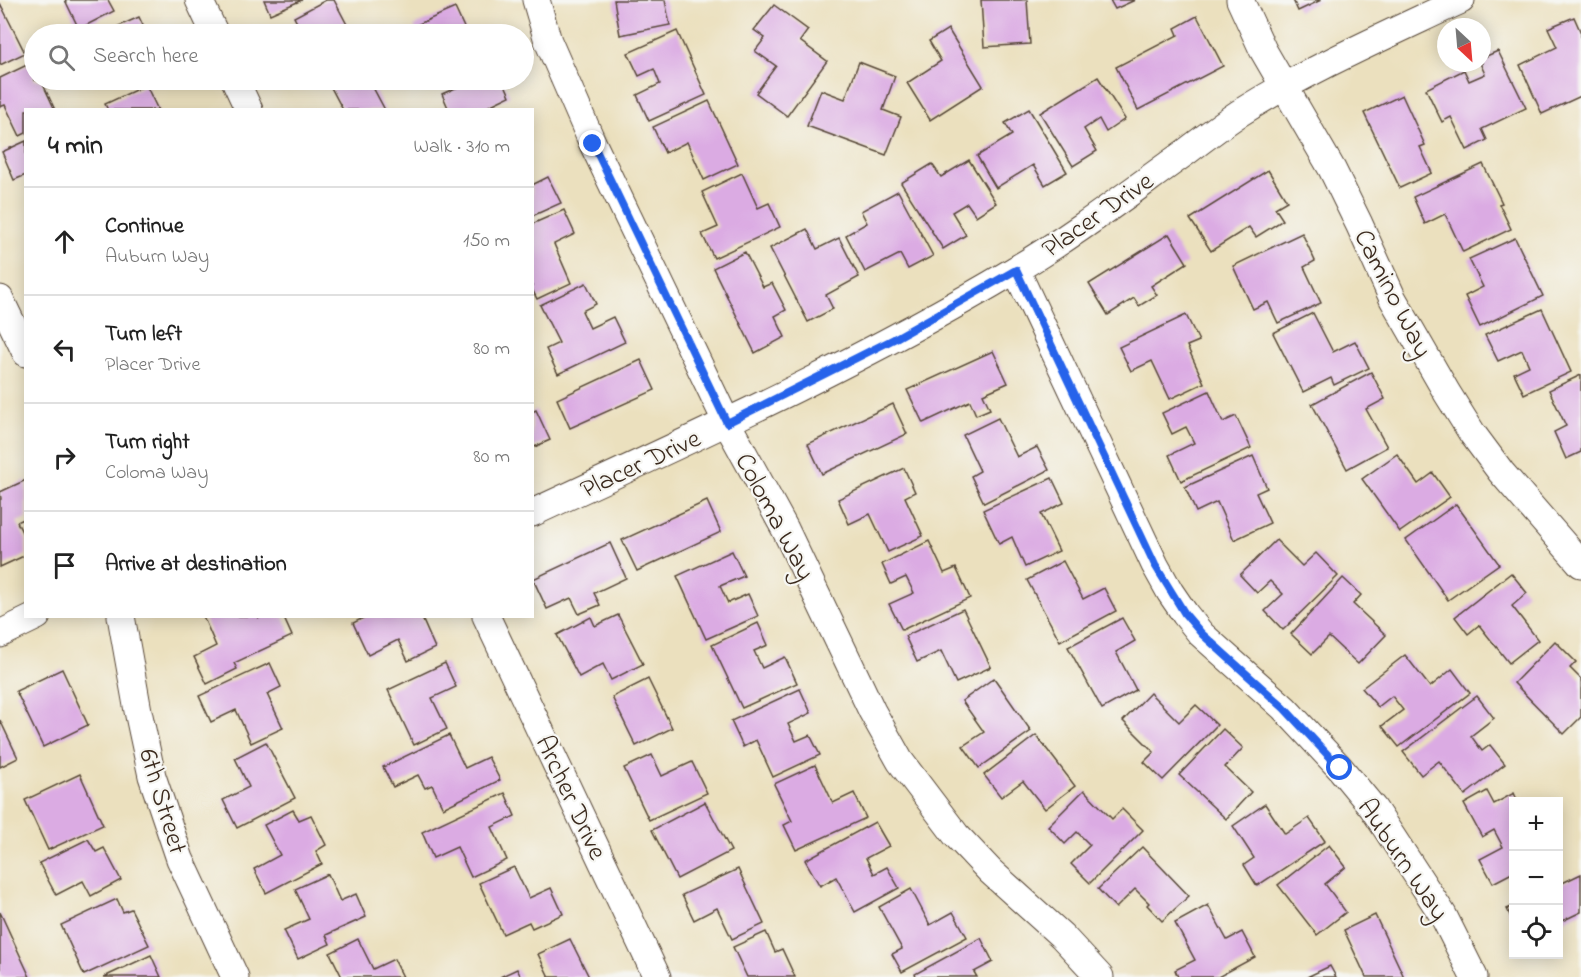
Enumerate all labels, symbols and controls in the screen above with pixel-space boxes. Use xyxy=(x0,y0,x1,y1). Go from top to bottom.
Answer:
north arrow xyxy=(1437,18,1491,72)
search box xyxy=(24,24,534,90)
icon: search xyxy=(45,41,78,74)
text: Search here xyxy=(93,41,198,73)
text: 4 min xyxy=(48,128,103,166)
route end xyxy=(579,130,605,156)
text: Walk · 310 m xyxy=(414,133,510,162)
street label: Placer Drive xyxy=(1035,163,1163,269)
text: Continue xyxy=(105,211,184,243)
street label: Camino Way xyxy=(1343,223,1441,365)
icon: ahead xyxy=(48,225,81,258)
text: 150 m xyxy=(463,227,510,256)
text: Auburn Way xyxy=(105,243,209,272)
text: Turn left xyxy=(105,319,182,351)
icon: left xyxy=(48,333,81,366)
text: 80 m xyxy=(473,335,510,364)
text: Placer Drive xyxy=(105,351,200,380)
street label: Placer Drive xyxy=(574,420,708,510)
text: Turn right xyxy=(105,427,190,459)
icon: right xyxy=(48,441,81,474)
text: 80 m xyxy=(473,443,510,472)
street label: Coloma Way xyxy=(724,446,824,588)
text: Coloma Way xyxy=(105,459,208,488)
icon: arrive xyxy=(48,549,81,582)
text: Arrive at destination xyxy=(105,549,287,581)
street label: Archer Drive xyxy=(524,729,616,868)
street label: 6th Street xyxy=(127,744,196,859)
route start xyxy=(1326,754,1352,780)
street label: Auburn Way xyxy=(1346,791,1457,930)
map controls xyxy=(1509,797,1563,959)
button: + xyxy=(1509,797,1563,851)
button: − xyxy=(1509,851,1563,905)
button: locate xyxy=(1509,905,1563,959)

